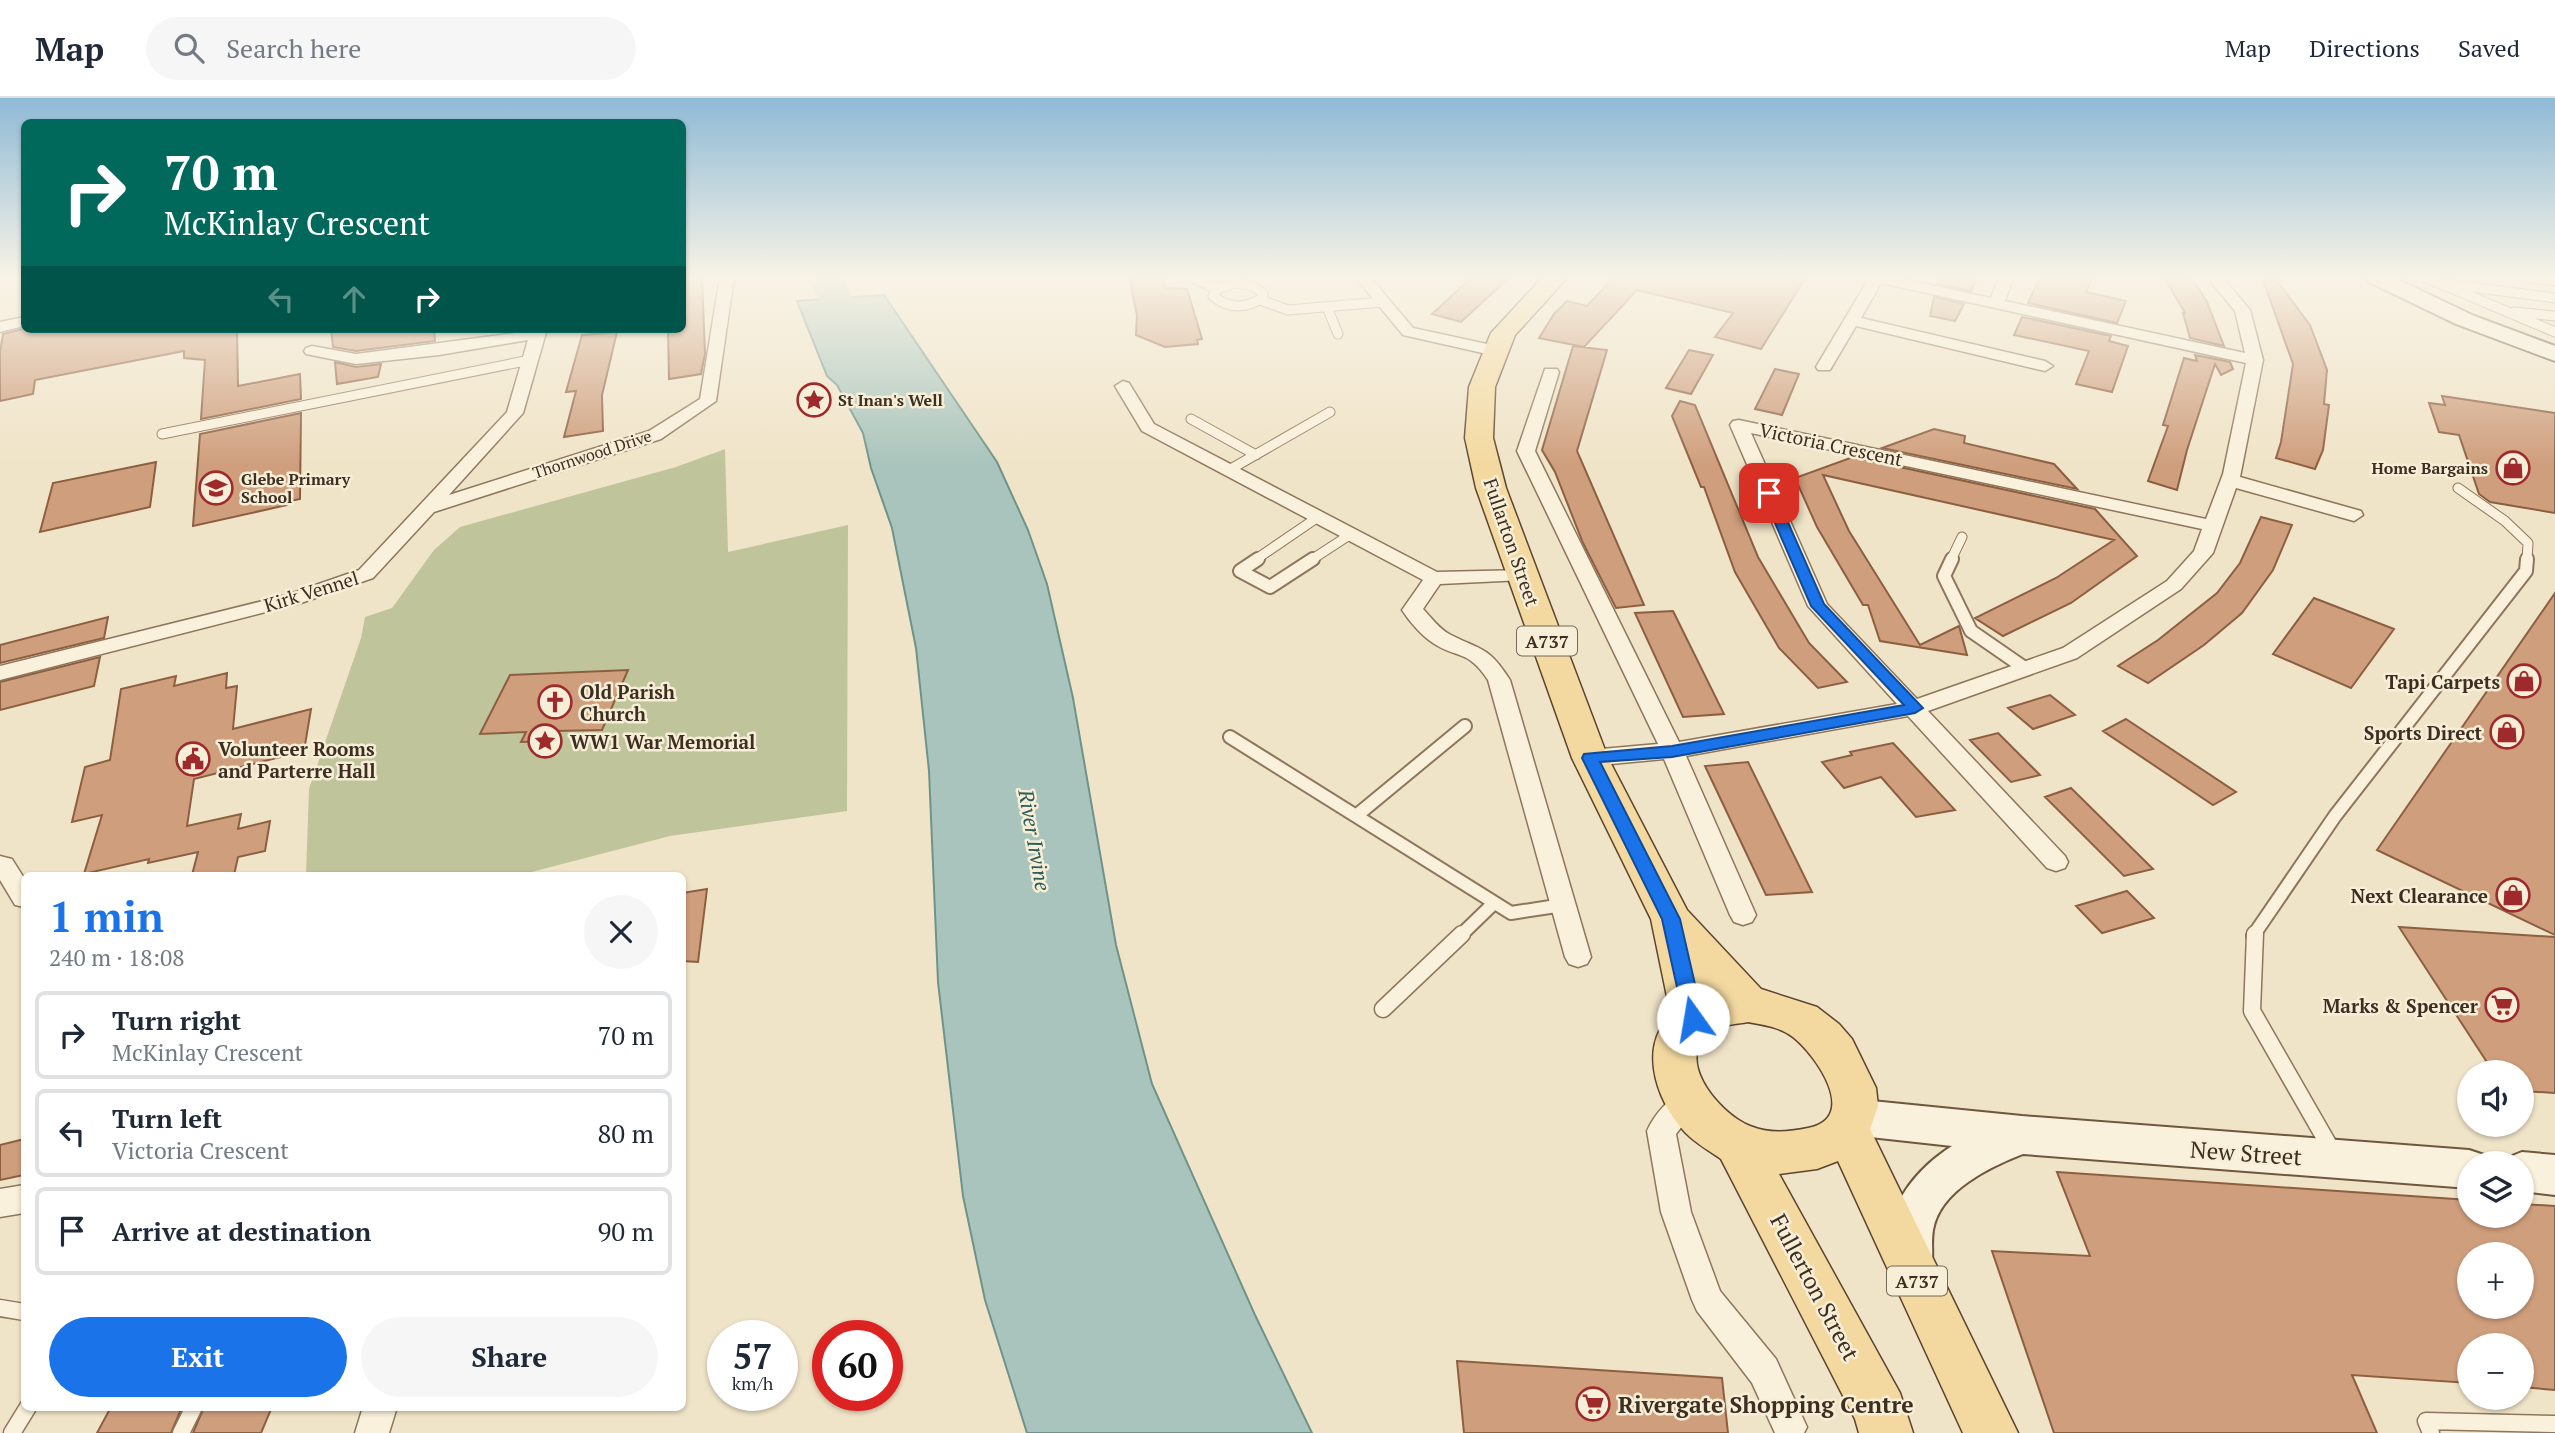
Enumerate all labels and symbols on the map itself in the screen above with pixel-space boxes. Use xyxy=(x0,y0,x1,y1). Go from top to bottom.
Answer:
place icon: St Inan's Well xyxy=(795,381,833,419)
place label: St Inan's Well xyxy=(838,389,943,411)
street label: Victoria Crescent xyxy=(1757,417,1905,471)
street label: Thornwood Drive xyxy=(530,424,654,484)
shop icon: Home Bargains xyxy=(2494,449,2532,487)
place label: Home Bargains xyxy=(2372,457,2488,479)
pin xyxy=(1739,463,1799,523)
place label: Glebe Primary School xyxy=(241,468,351,508)
school or university icon: Glebe Primary School xyxy=(197,469,235,507)
street label: Fullarton Street xyxy=(1478,475,1546,609)
street label: Kirk Vennel xyxy=(261,565,361,617)
road number: A737 xyxy=(1517,626,1577,656)
shop icon: Tapi Carpets xyxy=(2505,662,2543,700)
place label: Tapi Carpets xyxy=(2385,669,2500,694)
place label: Old Parish Church xyxy=(580,679,675,726)
church icon: Old Parish Church xyxy=(536,683,574,721)
shop icon: Sports Direct xyxy=(2488,713,2526,751)
place label: Sports Direct xyxy=(2364,720,2482,745)
place icon: WW1 War Memorial xyxy=(526,722,564,760)
place label: WW1 War Memorial xyxy=(570,729,755,754)
place label: Volunteer Rooms and Parterre Hall xyxy=(218,736,375,783)
public building icon: Volunteer Rooms and Parterre Hall xyxy=(174,740,212,778)
water label: River Irvine xyxy=(1012,786,1058,893)
shop icon: Next Clearance xyxy=(2494,876,2532,914)
place label: Next Clearance xyxy=(2351,883,2488,908)
position arrow xyxy=(1656,982,1730,1056)
supermarket icon: Marks & Spencer xyxy=(2483,986,2521,1024)
place label: Marks & Spencer xyxy=(2323,993,2479,1018)
street label: New Street xyxy=(2189,1134,2303,1172)
street label: Fullerton Street xyxy=(1763,1208,1867,1366)
road number: A737 xyxy=(1887,1266,1947,1296)
speed limit sign: 60 xyxy=(812,1320,903,1411)
supermarket icon: Rivergate Shopping Centre xyxy=(1574,1385,1612,1423)
place label: Rivergate Shopping Centre xyxy=(1618,1389,1913,1420)

